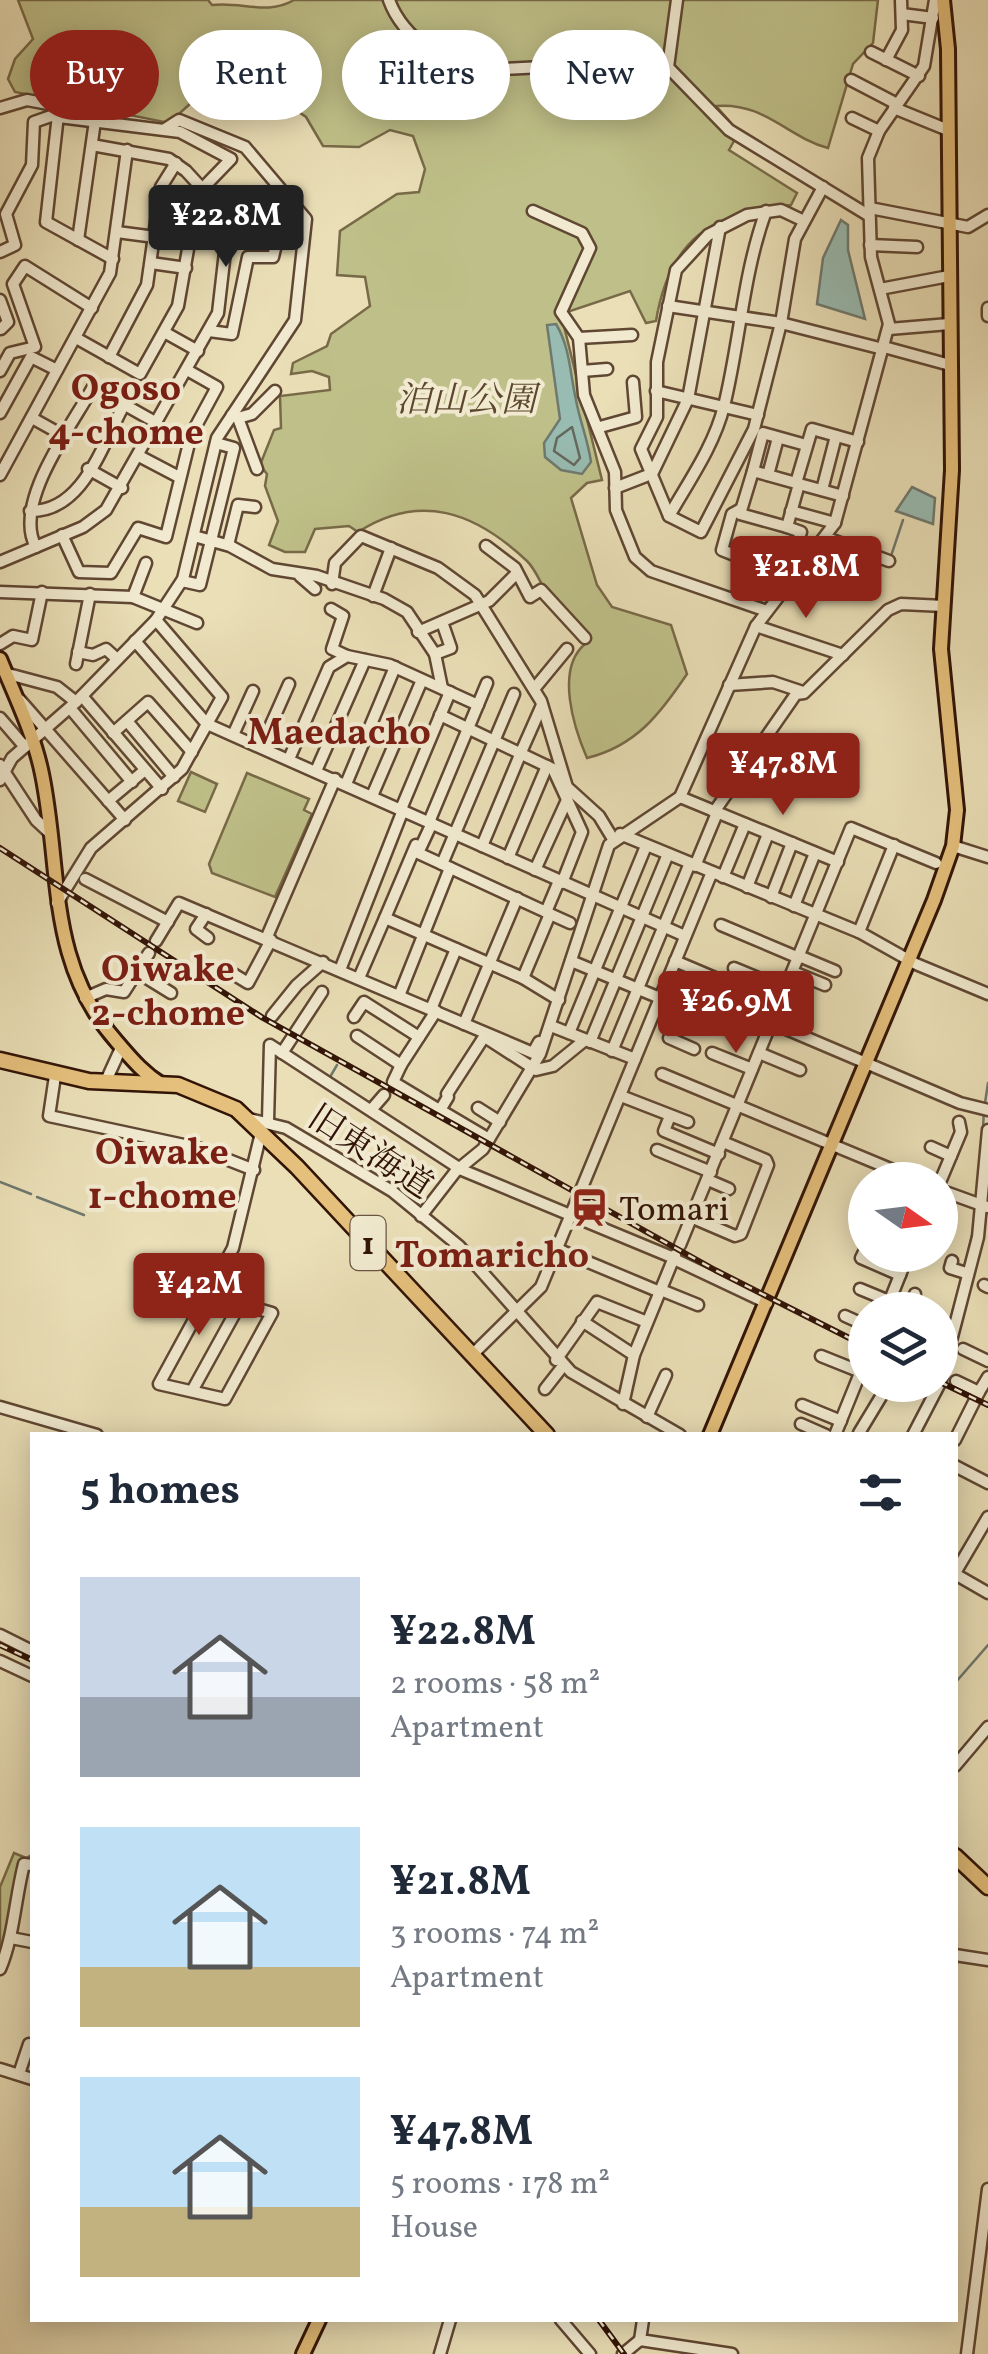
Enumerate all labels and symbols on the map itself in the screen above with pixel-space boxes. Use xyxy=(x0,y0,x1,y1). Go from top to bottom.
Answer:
pin: ¥22.8M xyxy=(145,185,307,270)
district label: Ogoso 4-chome xyxy=(48,364,204,461)
park label: 泊山公園 xyxy=(396,378,541,426)
pin: ¥21.8M xyxy=(725,536,887,621)
district label: Maedacho xyxy=(247,708,431,761)
pin: ¥47.8M xyxy=(702,733,864,818)
district label: Oiwake 2-chome xyxy=(91,945,245,1042)
pin: ¥26.9M xyxy=(655,971,817,1056)
street label: 旧東海道 xyxy=(298,1095,441,1212)
district label: Oiwake 1-chome xyxy=(87,1128,237,1225)
north arrow xyxy=(848,1162,958,1272)
station icon: Tomari xyxy=(568,1187,610,1229)
place label: Tomari xyxy=(619,1187,729,1235)
road number: 1 xyxy=(350,1216,386,1270)
district label: Tomaricho xyxy=(395,1231,589,1284)
pin: ¥42M xyxy=(140,1253,258,1338)

